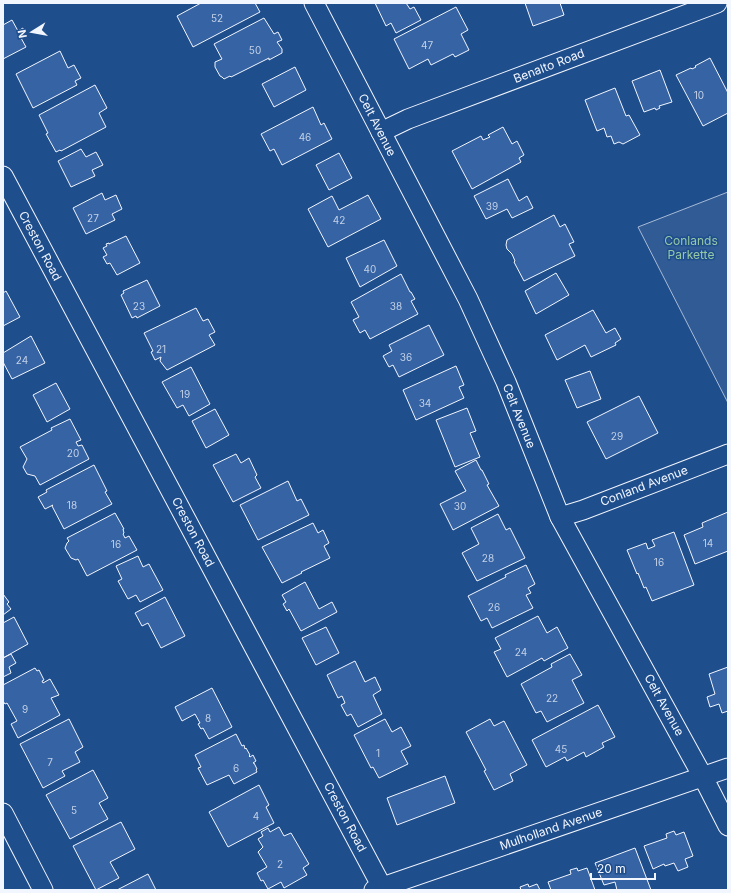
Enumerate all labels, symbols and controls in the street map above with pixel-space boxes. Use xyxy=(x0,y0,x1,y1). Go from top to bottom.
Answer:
north arrow xyxy=(12,12,52,52)
house number: 52 xyxy=(211,12,223,24)
text: N xyxy=(15,28,30,39)
house number: 47 xyxy=(421,39,433,51)
house number: 50 xyxy=(249,44,261,56)
street label: Benalto Road xyxy=(511,45,587,86)
house number: 10 xyxy=(694,89,704,101)
street label: Celt Avenue xyxy=(355,91,400,159)
house number: 46 xyxy=(299,131,311,143)
house number: 39 xyxy=(486,200,498,212)
street label: Creston Road xyxy=(16,208,65,283)
house number: 27 xyxy=(87,212,99,224)
house number: 42 xyxy=(333,214,345,226)
park label: Conlands Parkette xyxy=(664,233,718,262)
house number: 40 xyxy=(364,263,376,275)
house number: 23 xyxy=(133,300,145,312)
house number: 38 xyxy=(390,300,402,312)
house number: 21 xyxy=(156,343,166,355)
house number: 36 xyxy=(400,351,412,363)
house number: 24 xyxy=(16,354,28,366)
street label: Celt Avenue xyxy=(500,381,539,450)
house number: 19 xyxy=(180,388,190,400)
house number: 34 xyxy=(419,397,431,409)
house number: 29 xyxy=(611,430,623,442)
house number: 20 xyxy=(67,447,79,459)
street label: Conland Avenue xyxy=(598,462,690,509)
street label: Creston Road xyxy=(169,494,218,569)
house number: 18 xyxy=(67,499,77,511)
house number: 30 xyxy=(454,500,466,512)
house number: 14 xyxy=(703,537,713,549)
house number: 16 xyxy=(111,538,121,550)
house number: 28 xyxy=(482,552,494,564)
house number: 16 xyxy=(654,556,664,568)
house number: 26 xyxy=(488,601,500,613)
house number: 24 xyxy=(515,646,527,658)
street label: Celt Avenue xyxy=(641,671,688,738)
house number: 22 xyxy=(546,692,558,704)
house number: 9 xyxy=(22,703,28,715)
house number: 8 xyxy=(205,712,211,724)
house number: 45 xyxy=(555,743,567,755)
house number: 1 xyxy=(376,747,380,759)
house number: 7 xyxy=(47,756,53,768)
house number: 6 xyxy=(233,762,239,774)
street label: Creston Road xyxy=(321,779,370,854)
house number: 5 xyxy=(71,804,77,816)
street label: Mulholland Avenue xyxy=(497,804,604,853)
house number: 4 xyxy=(253,810,259,822)
scale bar xyxy=(591,855,655,881)
house number: 2 xyxy=(277,858,283,870)
text: 20 m xyxy=(597,861,626,876)

